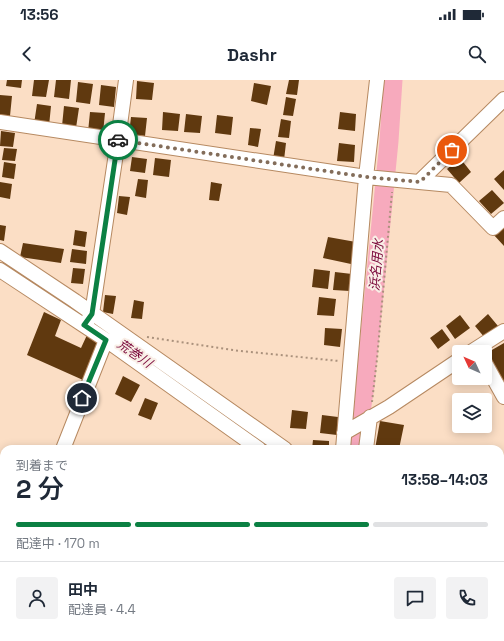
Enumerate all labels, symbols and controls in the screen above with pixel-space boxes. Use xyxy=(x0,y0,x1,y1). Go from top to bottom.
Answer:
text: 13:56 xyxy=(20,5,59,24)
icon: back xyxy=(16,43,38,65)
text: Dashr xyxy=(227,43,277,66)
icon: search xyxy=(466,43,488,65)
courier xyxy=(98,120,138,160)
icon: car xyxy=(107,129,129,151)
pin xyxy=(435,133,469,167)
icon: bag xyxy=(441,139,463,161)
water label: 浜名用水 xyxy=(366,236,387,292)
water label: 荒巻川 xyxy=(114,335,157,373)
north arrow xyxy=(452,345,492,385)
map controls xyxy=(452,345,492,433)
pin xyxy=(65,381,99,415)
icon: home xyxy=(71,387,93,409)
button: layers xyxy=(452,393,492,433)
text: 到着まで xyxy=(16,457,68,474)
text: 13:58–14:03 xyxy=(401,470,488,489)
text: 2 分 xyxy=(16,472,64,506)
text: 配達中 · 170 m xyxy=(16,535,100,552)
button: person xyxy=(16,577,58,619)
button: chat xyxy=(394,577,436,619)
button: phone xyxy=(446,577,488,619)
text: 田中 xyxy=(68,580,98,599)
text: 配達員 · 4.4 xyxy=(68,601,136,618)

